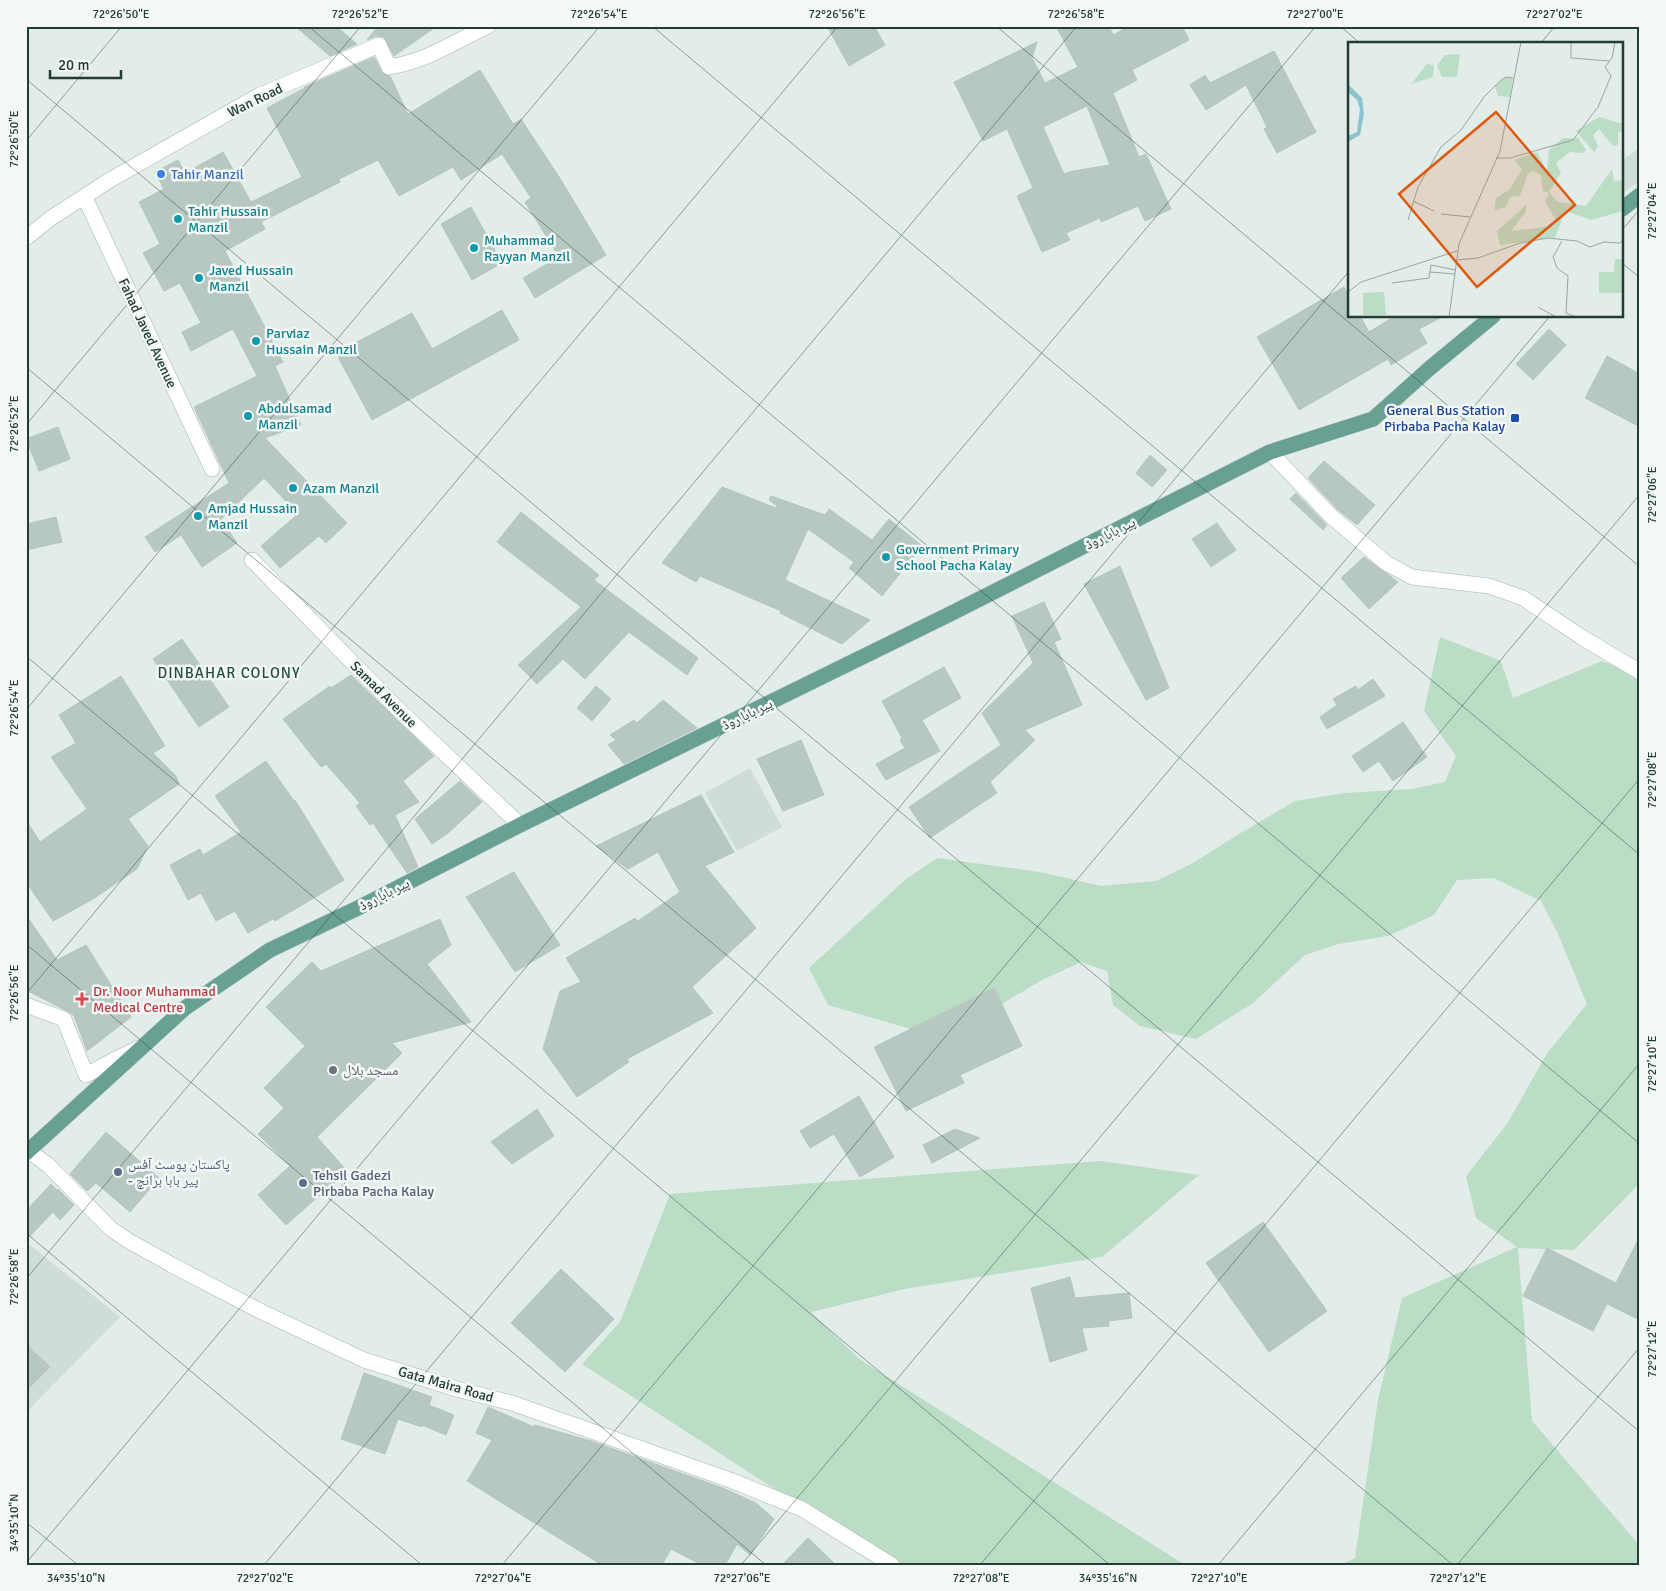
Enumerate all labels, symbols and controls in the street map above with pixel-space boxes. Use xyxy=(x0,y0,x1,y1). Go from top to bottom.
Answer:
text: 72°26'50"E xyxy=(92,7,150,22)
text: 72°26'52"E xyxy=(331,7,389,22)
text: 72°26'54"E xyxy=(570,7,628,22)
text: 72°26'56"E xyxy=(808,7,866,22)
text: 72°26'58"E xyxy=(1047,7,1105,22)
text: 72°27'00"E xyxy=(1286,7,1344,22)
text: 72°27'02"E xyxy=(1525,7,1583,22)
inset map xyxy=(1348,42,1624,318)
scale bar xyxy=(50,48,121,80)
text: 20 m xyxy=(58,56,89,74)
street label: Wan Road xyxy=(225,80,286,121)
text: 72°26'50"E xyxy=(7,110,22,168)
place label: Tahir Manzil xyxy=(171,166,244,183)
marker: Tahir Manzil xyxy=(155,168,167,180)
text: 72°27'04"E xyxy=(1645,182,1660,240)
place label: Tahir Hussain Manzil xyxy=(188,203,269,236)
marker: Tahir Hussain Manzil xyxy=(172,213,184,225)
place label: Muhammad Rayyan Manzil xyxy=(484,232,570,265)
marker: Muhammad Rayyan Manzil xyxy=(468,242,480,254)
place label: Javed Hussain Manzil xyxy=(209,262,293,295)
marker: Javed Hussain Manzil xyxy=(193,272,205,284)
street label: Fahad Javed Avenue xyxy=(115,276,180,391)
place label: Parviaz Hussain Manzil xyxy=(266,325,357,358)
marker: Parviaz Hussain Manzil xyxy=(250,335,262,347)
text: 72°26'52"E xyxy=(7,395,22,453)
place label: Abdulsamad Manzil xyxy=(258,400,332,433)
place label: General Bus Station Pirbaba Pacha Kalay xyxy=(1384,402,1505,435)
marker: Abdulsamad Manzil xyxy=(242,410,254,422)
marker: General Bus Station Pirbaba Pacha Kalay xyxy=(1509,412,1521,424)
text: 72°27'06"E xyxy=(1645,466,1660,524)
place label: Azam Manzil xyxy=(303,480,379,497)
marker: Azam Manzil xyxy=(287,482,299,494)
place label: Amjad Hussain Manzil xyxy=(208,500,297,533)
marker: Amjad Hussain Manzil xyxy=(192,510,204,522)
street label: پیر بابا روڈ xyxy=(1082,513,1138,553)
place label: Government Primary School Pacha Kalay xyxy=(896,541,1020,574)
marker: Government Primary School Pacha Kalay xyxy=(880,551,892,563)
street label: Samad Avenue xyxy=(347,657,421,731)
district label: DINBAHAR COLONY xyxy=(157,664,301,682)
text: 72°26'54"E xyxy=(7,679,22,737)
street label: پیر بابا روڈ xyxy=(719,695,776,734)
text: 72°27'08"E xyxy=(1645,751,1660,809)
street label: پیر بابا روڈ xyxy=(356,874,412,914)
text: 72°26'56"E xyxy=(7,964,22,1022)
place label: Dr. Noor Muhammad Medical Centre xyxy=(93,983,216,1016)
marker: Dr. Noor Muhammad Medical Centre xyxy=(75,992,89,1006)
text: 72°27'10"E xyxy=(1645,1035,1660,1093)
place label: مسجد بلال xyxy=(343,1062,398,1079)
marker: مسجد بلال xyxy=(327,1064,339,1076)
place label: پاکستان پوسٹ آفس - پیر بابا برانچ xyxy=(128,1156,230,1190)
marker: پاکستان پوسٹ آفس - پیر بابا برانچ xyxy=(112,1166,124,1178)
place label: Tehsil Gadezi Pirbaba Pacha Kalay xyxy=(313,1167,435,1200)
marker: Tehsil Gadezi Pirbaba Pacha Kalay xyxy=(297,1177,309,1189)
text: 72°26'58"E xyxy=(7,1248,22,1306)
text: 72°27'12"E xyxy=(1645,1320,1660,1378)
street label: Gata Maira Road xyxy=(396,1363,496,1406)
text: 34°35'10"N xyxy=(7,1494,22,1552)
text: 34°35'10"N xyxy=(47,1571,105,1586)
text: 72°27'02"E xyxy=(236,1571,294,1586)
text: 72°27'04"E xyxy=(474,1571,532,1586)
text: 72°27'06"E xyxy=(713,1571,771,1586)
text: 72°27'08"E xyxy=(952,1571,1010,1586)
text: 34°35'16"N xyxy=(1079,1571,1137,1586)
text: 72°27'10"E xyxy=(1190,1571,1248,1586)
text: 72°27'12"E xyxy=(1429,1571,1487,1586)

